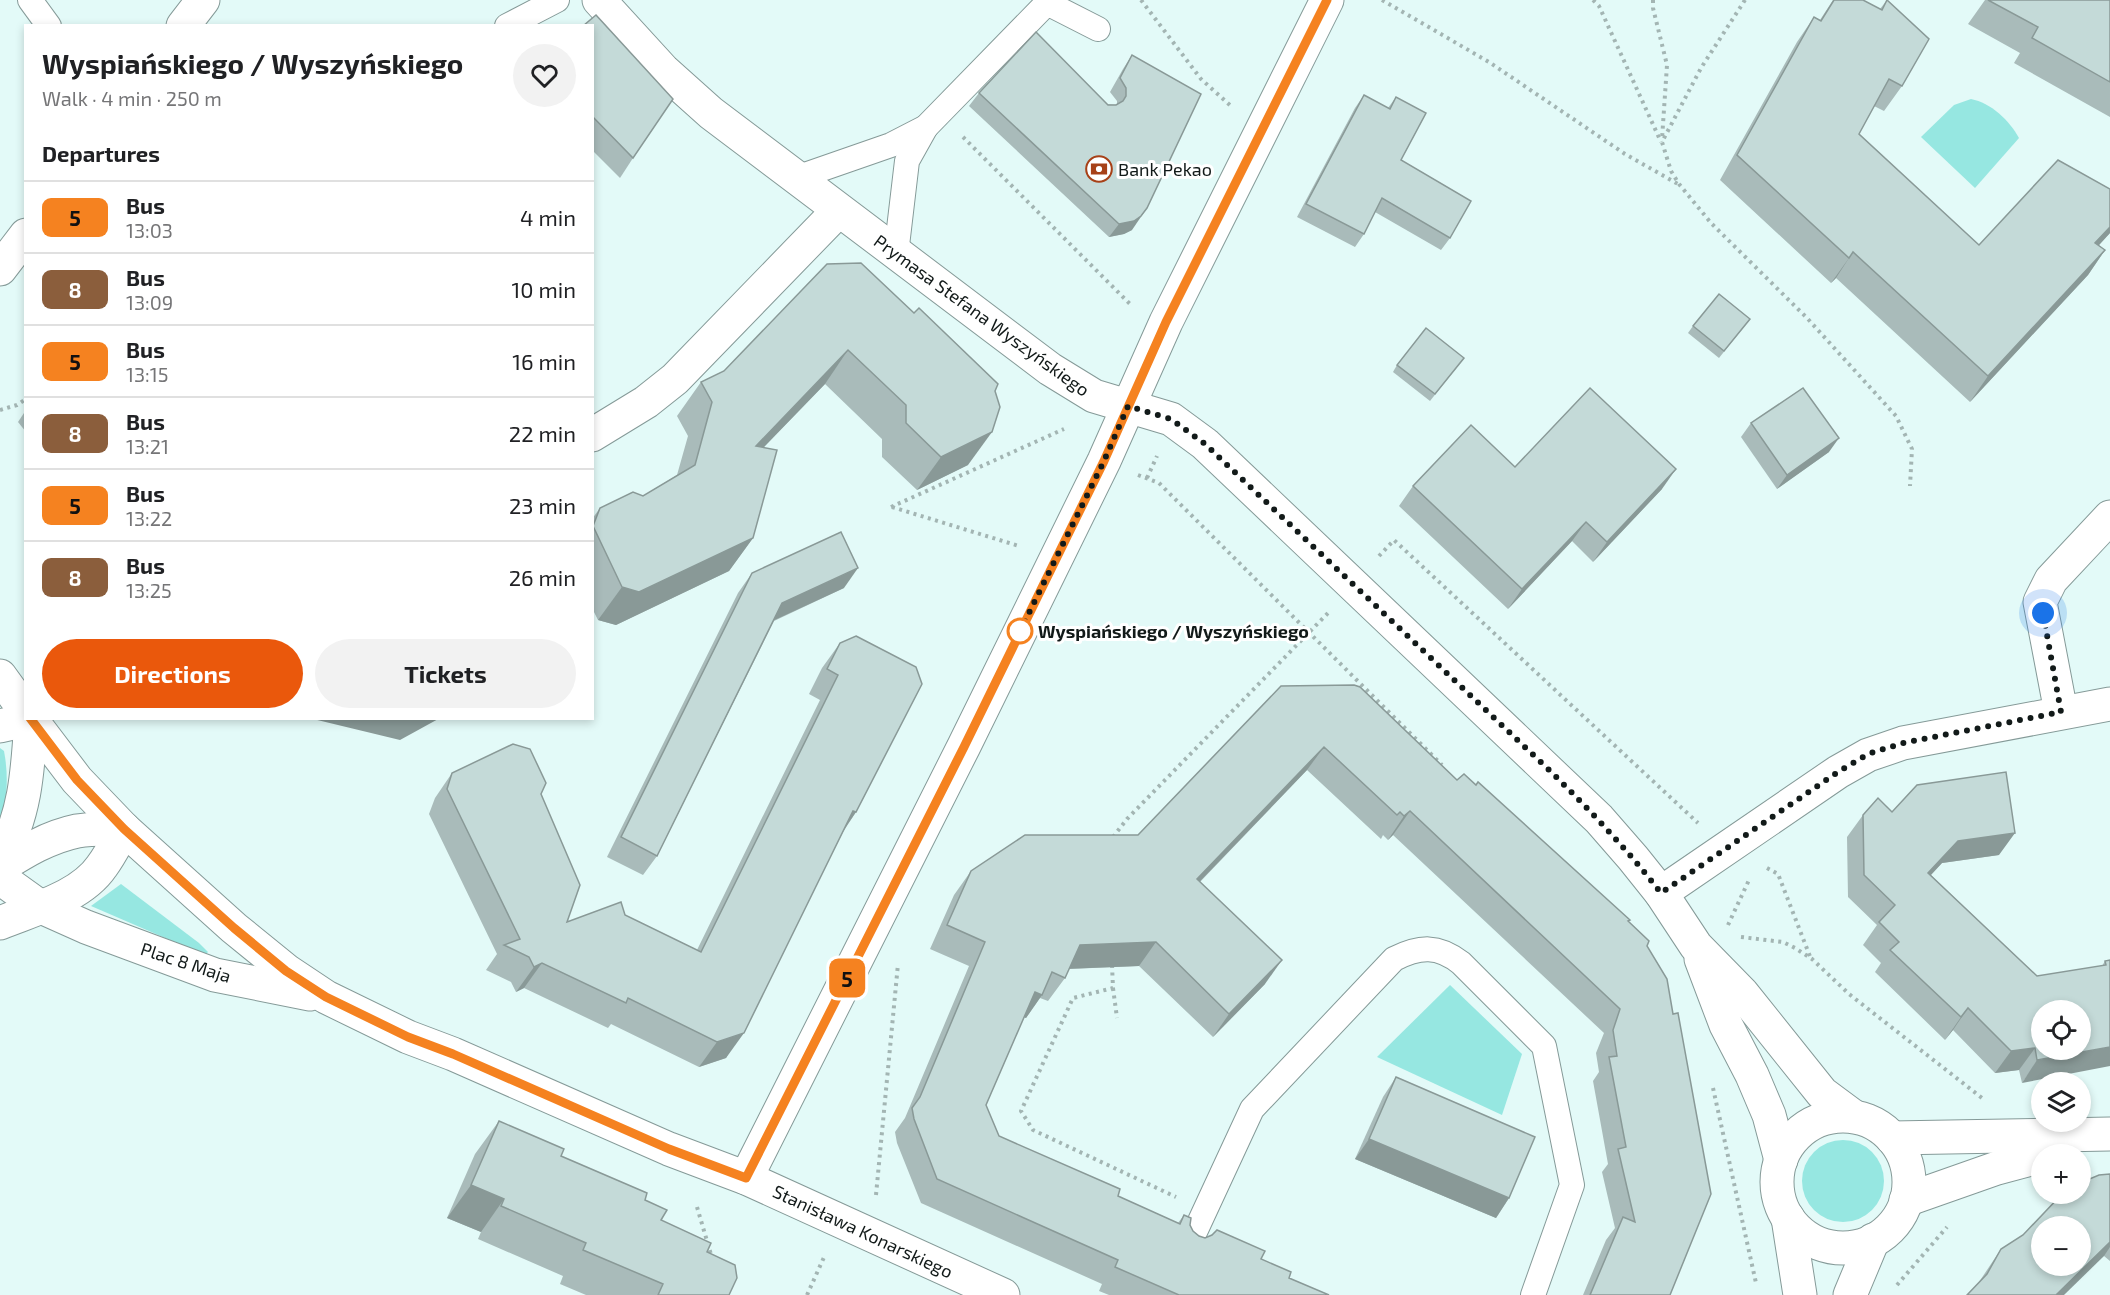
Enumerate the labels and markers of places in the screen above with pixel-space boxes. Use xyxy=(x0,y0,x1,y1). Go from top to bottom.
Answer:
bank icon: Bank Pekao xyxy=(1084,154,1114,184)
place label: Bank Pekao xyxy=(1118,158,1212,180)
marker: Wyspiańskiego / Wyszyńskiego xyxy=(1007,618,1033,644)
place label: Wyspiańskiego / Wyszyńskiego xyxy=(1038,620,1309,642)

